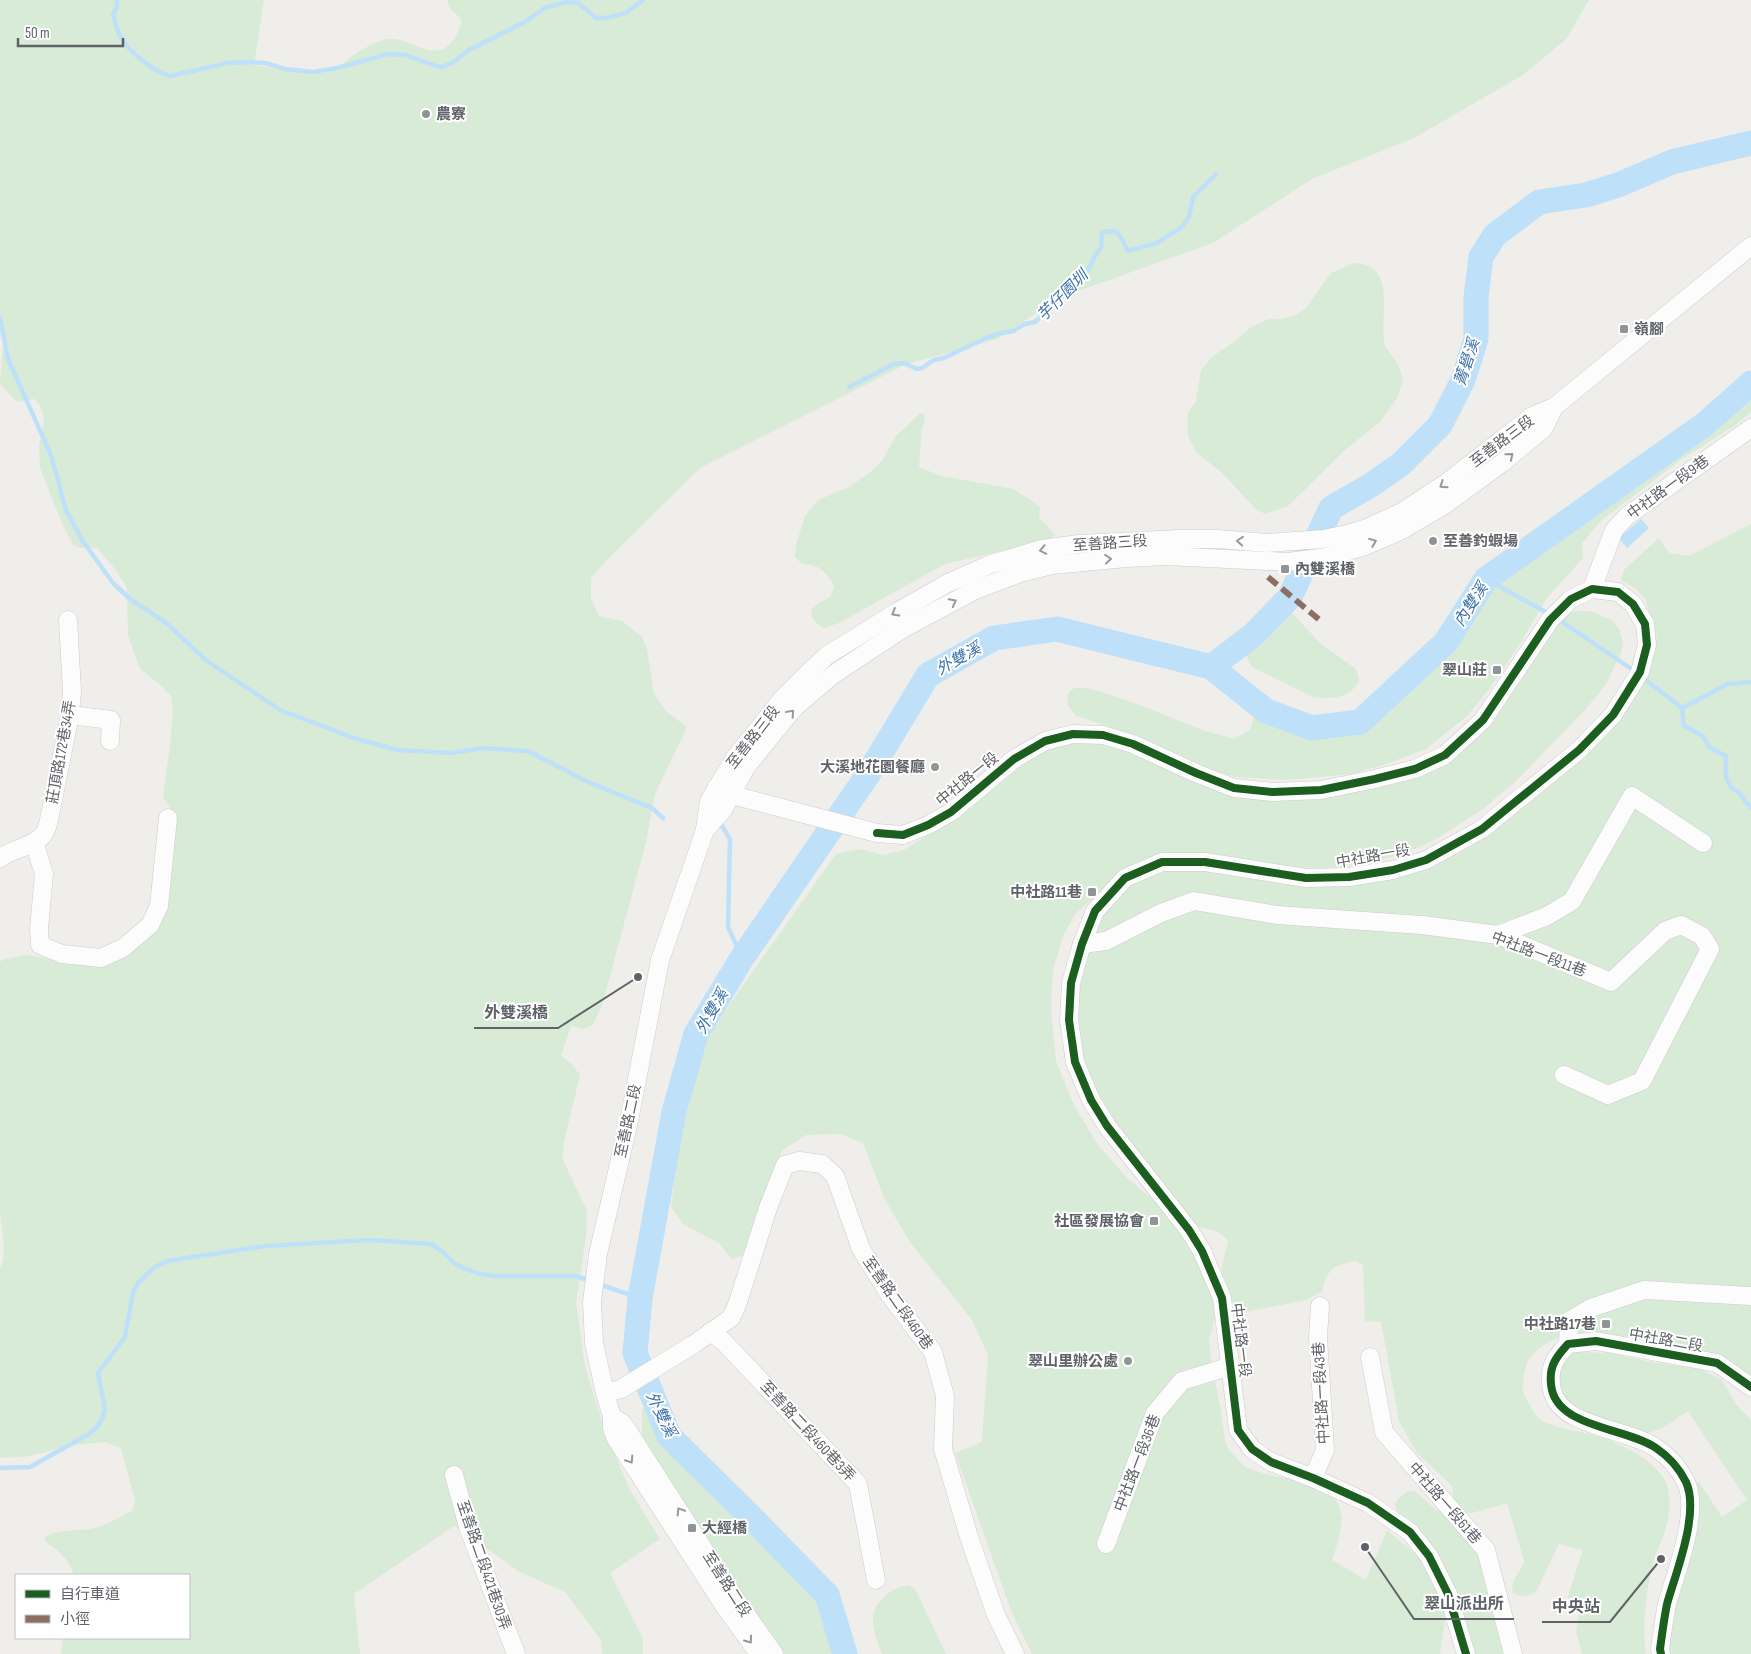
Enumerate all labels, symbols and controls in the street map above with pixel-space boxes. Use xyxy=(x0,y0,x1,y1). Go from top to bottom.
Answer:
scale bar xyxy=(18,15,122,47)
text: 50 m xyxy=(25,24,50,43)
place label: 農寮 xyxy=(436,105,466,124)
marker: 農寮 xyxy=(420,108,432,120)
water label: 芋仔園圳 xyxy=(1034,265,1094,325)
place label: 嶺腳 xyxy=(1634,320,1664,339)
marker: 嶺腳 xyxy=(1618,323,1630,335)
water label: 菁礐溪 xyxy=(1451,335,1484,388)
street label: 至善路三段 xyxy=(1467,411,1538,472)
street label: 中社路一段9巷 xyxy=(1624,451,1713,523)
one-way arrow xyxy=(1504,454,1513,462)
one-way arrow xyxy=(1439,479,1449,488)
street label: 至善路三段 xyxy=(1072,531,1148,556)
place label: 至善釣蝦場 xyxy=(1443,532,1518,551)
marker: 至善釣蝦場 xyxy=(1427,535,1439,547)
one-way arrow xyxy=(1236,536,1244,547)
one-way arrow xyxy=(1368,538,1377,549)
one-way arrow xyxy=(1039,544,1048,555)
one-way arrow xyxy=(1104,554,1112,565)
place label: 內雙溪橋 xyxy=(1295,560,1356,579)
marker: 內雙溪橋 xyxy=(1279,563,1291,575)
water label: 內雙溪 xyxy=(1450,578,1493,630)
one-way arrow xyxy=(948,598,957,608)
one-way arrow xyxy=(891,607,900,617)
water label: 外雙溪 xyxy=(933,638,986,679)
place label: 翠山莊 xyxy=(1442,661,1487,680)
marker: 翠山莊 xyxy=(1491,664,1503,676)
street label: 莊頂路172巷34弄 xyxy=(43,699,80,805)
street label: 至善路三段 xyxy=(723,702,784,773)
one-way arrow xyxy=(785,710,793,719)
street label: 中社路一段 xyxy=(932,748,1002,810)
place label: 大溪地花園餐廳 xyxy=(820,758,925,777)
marker: 大溪地花園餐廳 xyxy=(929,761,941,773)
street label: 中社路一段 xyxy=(1334,841,1412,872)
place label: 中社路11巷 xyxy=(1010,883,1082,902)
marker: 中社路11巷 xyxy=(1086,886,1098,898)
street label: 中社路一段11巷 xyxy=(1488,928,1589,981)
water label: 外雙溪 xyxy=(692,984,734,1037)
callout: 外雙溪橋 xyxy=(474,997,558,1028)
text: 外雙溪橋 xyxy=(484,1004,548,1023)
street label: 至善路二段 xyxy=(611,1082,646,1160)
place label: 社區發展協會 xyxy=(1054,1212,1144,1231)
marker: 社區發展協會 xyxy=(1148,1215,1160,1227)
street label: 至善路二段460巷 xyxy=(858,1253,937,1354)
street label: 中社路一段 xyxy=(1227,1302,1255,1378)
place label: 中社路17巷 xyxy=(1524,1315,1596,1334)
marker: 中社路17巷 xyxy=(1600,1318,1612,1330)
street label: 中社路二段 xyxy=(1627,1325,1705,1356)
street label: 中社路一段43巷 xyxy=(1309,1341,1334,1445)
place label: 翠山里辦公處 xyxy=(1028,1352,1118,1371)
marker: 翠山里辦公處 xyxy=(1122,1355,1134,1367)
street label: 至善路二段460巷3弄 xyxy=(756,1377,859,1486)
water label: 外雙溪 xyxy=(642,1389,681,1442)
street label: 中社路一段36巷 xyxy=(1110,1412,1165,1515)
one-way arrow xyxy=(624,1455,633,1464)
street label: 中社路一段61巷 xyxy=(1404,1459,1485,1548)
street label: 至善路二段421巷30弄 xyxy=(452,1498,515,1632)
one-way arrow xyxy=(676,1508,686,1517)
place label: 大經橋 xyxy=(702,1519,748,1538)
marker: 大經橋 xyxy=(686,1522,698,1534)
street label: 至善路二段 xyxy=(698,1548,755,1621)
legend xyxy=(15,1574,190,1639)
text: 自行車道 xyxy=(60,1585,120,1604)
callout: 翠山派出所 xyxy=(1414,1588,1514,1619)
callout: 中央站 xyxy=(1542,1591,1610,1622)
text: 翠山派出所 xyxy=(1424,1595,1504,1614)
text: 中央站 xyxy=(1552,1598,1600,1617)
text: 小徑 xyxy=(60,1610,90,1629)
one-way arrow xyxy=(743,1634,752,1644)

